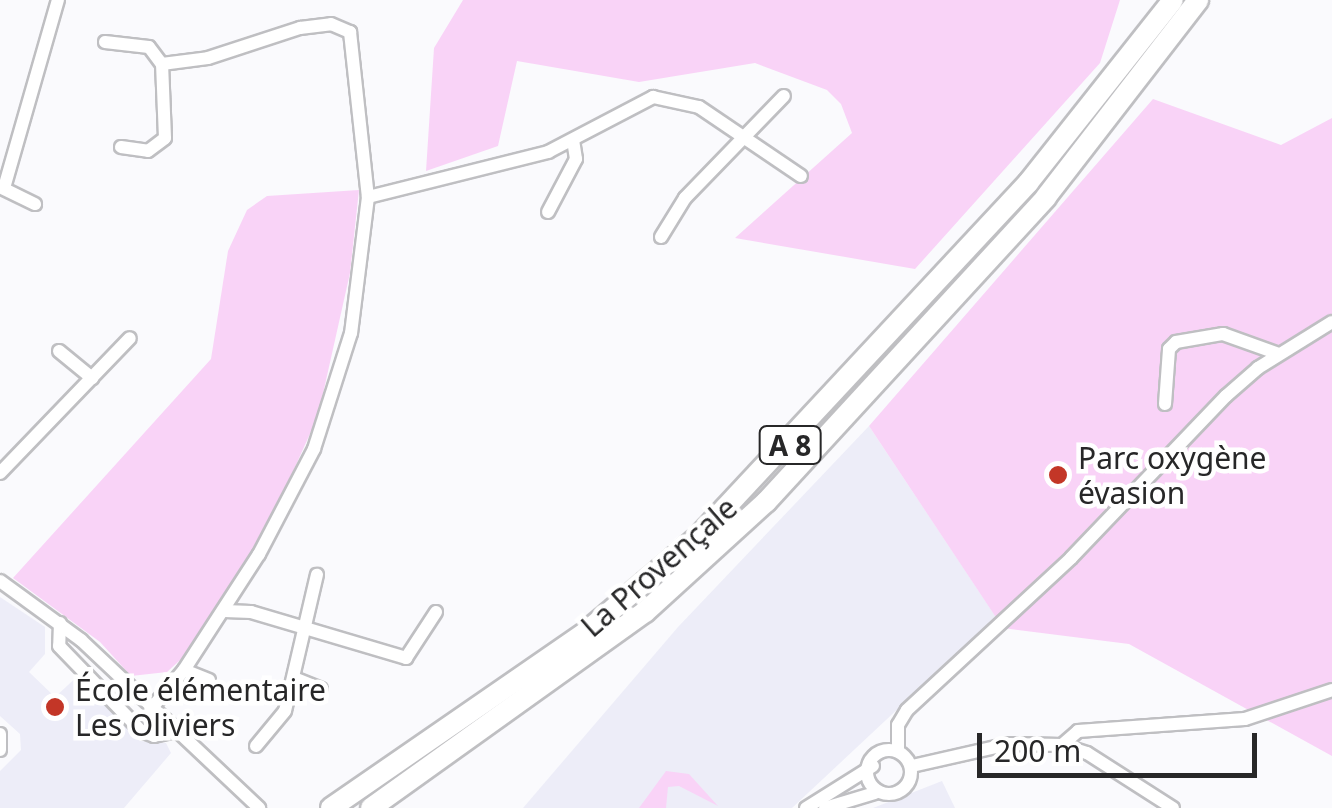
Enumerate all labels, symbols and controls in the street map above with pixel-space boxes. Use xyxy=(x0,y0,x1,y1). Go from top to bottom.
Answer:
road number: A 8 xyxy=(758,422,822,468)
place label: Parc oxygène évasion xyxy=(1078,440,1267,510)
marker: Parc oxygène évasion xyxy=(1047,464,1069,486)
street label: La Provençale xyxy=(574,490,744,644)
place label: École élémentaire Les Oliviers xyxy=(75,672,326,742)
marker: École élémentaire Les Oliviers xyxy=(44,696,66,718)
scale bar xyxy=(982,713,1262,775)
text: 200 m xyxy=(994,730,1081,771)

